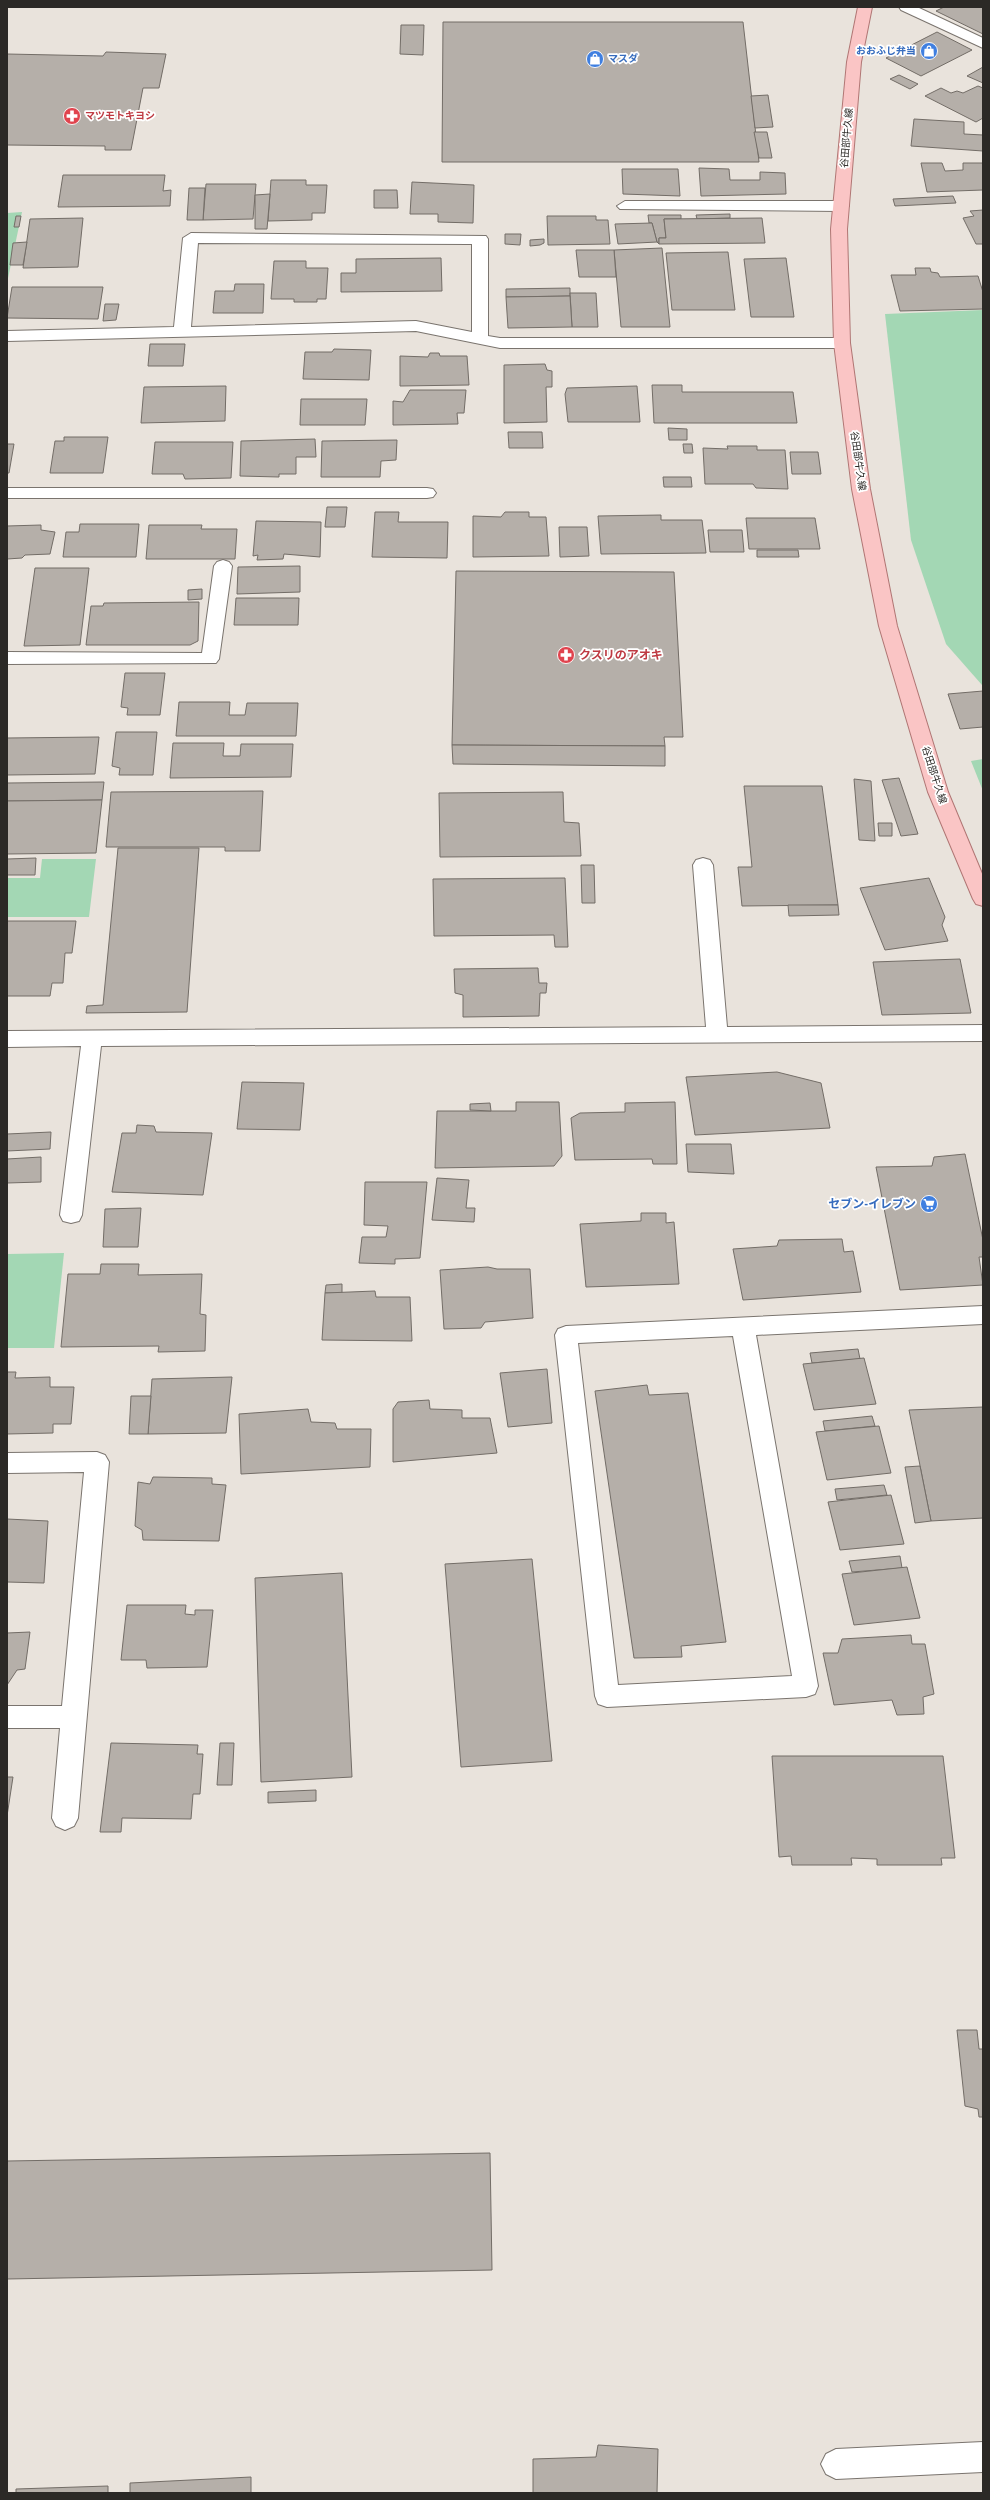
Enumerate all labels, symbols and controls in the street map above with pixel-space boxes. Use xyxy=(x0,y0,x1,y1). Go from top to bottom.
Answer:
shop icon: おおふじ弁当 xyxy=(919,41,939,61)
place label: おおふじ弁当 xyxy=(856,45,916,57)
shop icon: マスダ xyxy=(585,49,605,69)
place label: マスダ xyxy=(608,53,638,65)
pharmacy icon: マツモトキヨシ xyxy=(62,106,82,126)
street label: 谷田部牛久線 xyxy=(838,108,856,168)
place label: マツモトキヨシ xyxy=(85,110,155,122)
street label: 谷田部牛久線 xyxy=(848,430,868,492)
pharmacy icon: クスリのアオキ xyxy=(556,645,576,665)
place label: クスリのアオキ xyxy=(579,648,663,662)
street label: 谷田部牛久線 xyxy=(919,745,949,805)
supermarket icon: セブン-イレブン xyxy=(919,1194,939,1214)
place label: セブン-イレブン xyxy=(828,1197,916,1211)

